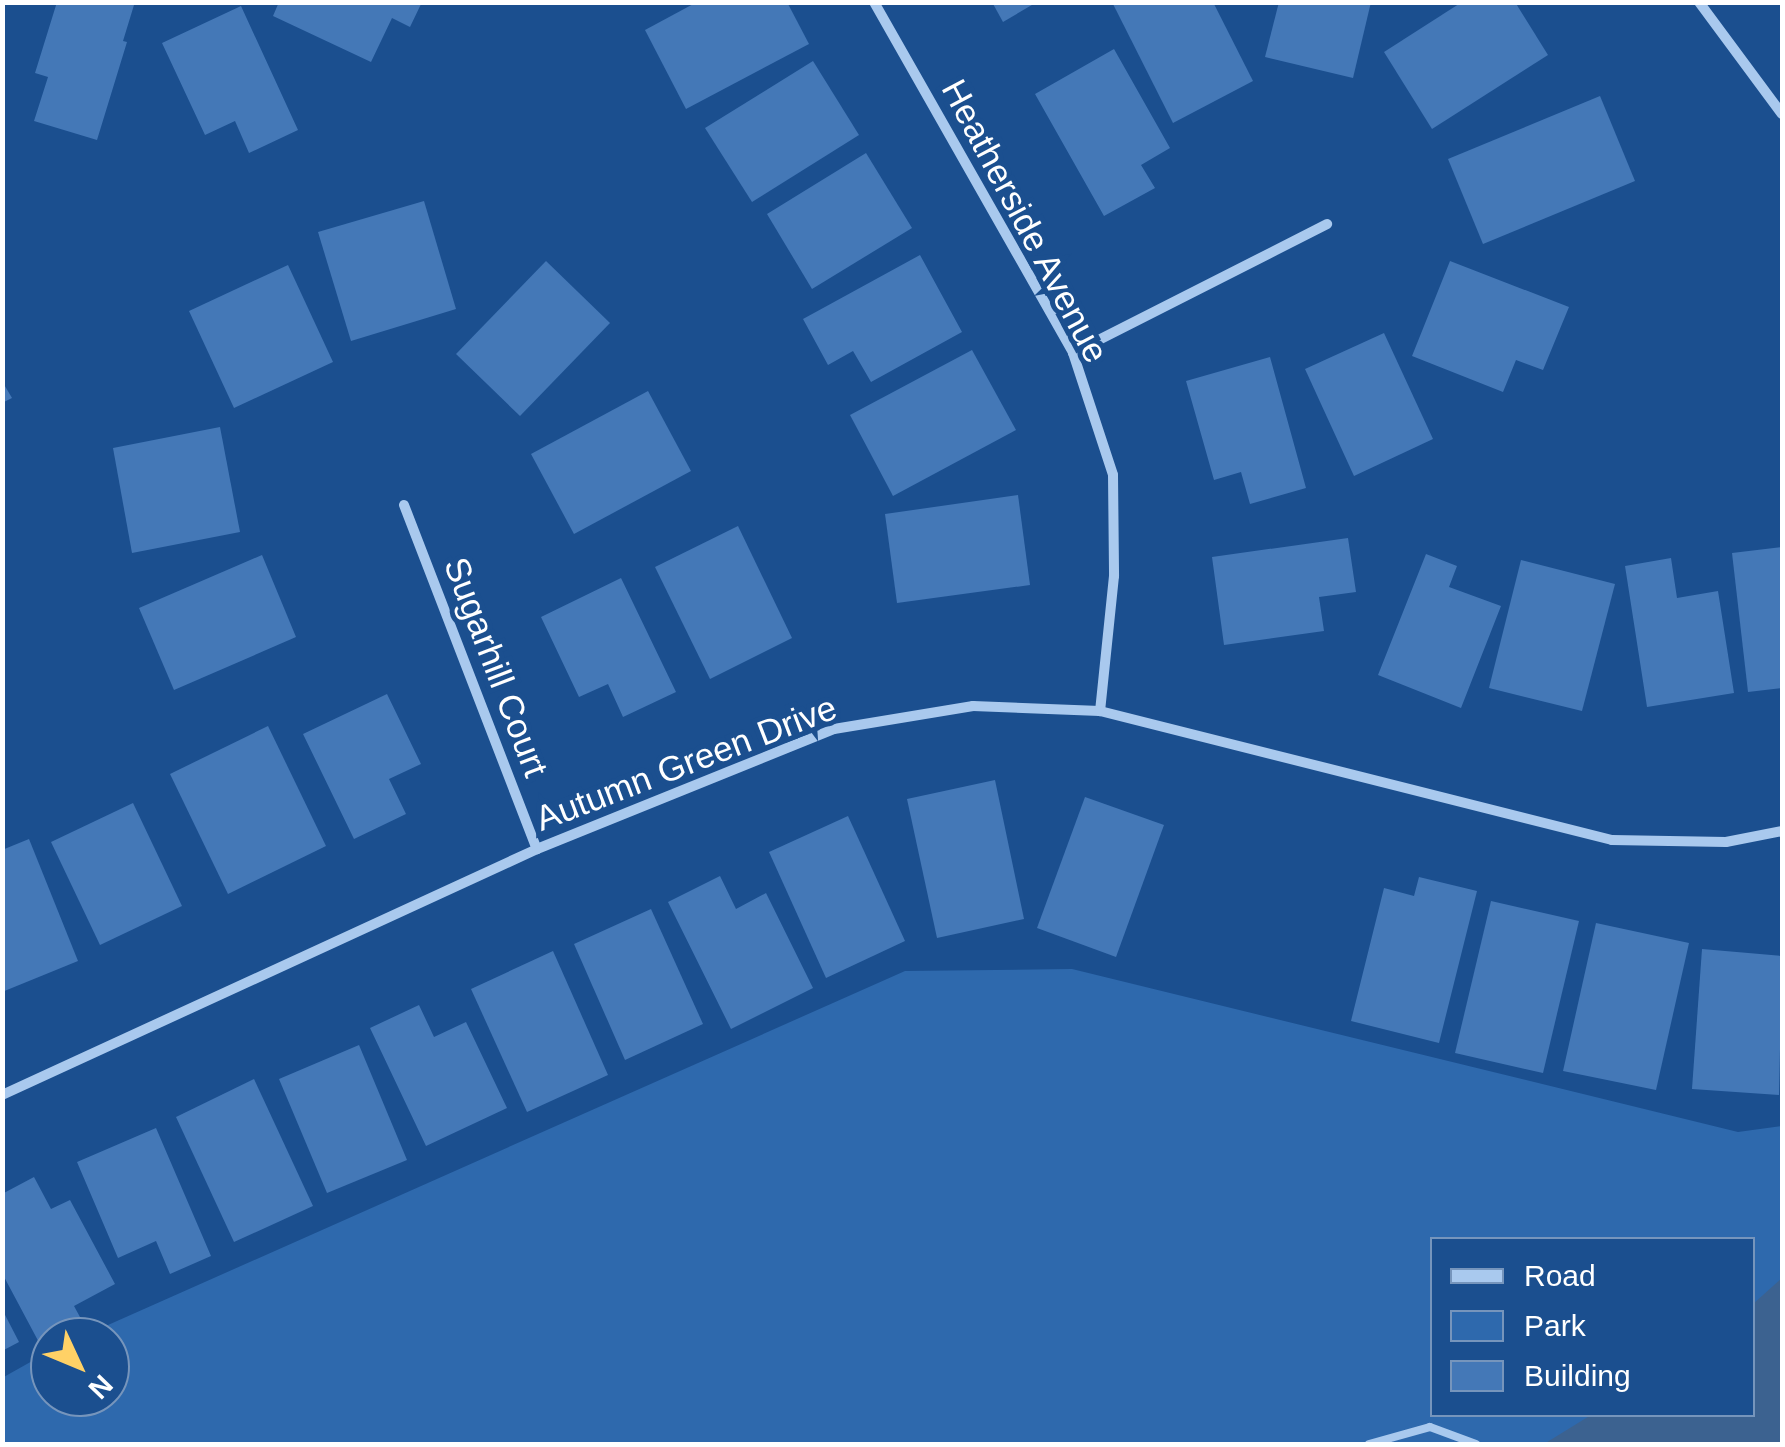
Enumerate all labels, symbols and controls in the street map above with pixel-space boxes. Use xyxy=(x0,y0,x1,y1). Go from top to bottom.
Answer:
street label: Heatherside Avenue xyxy=(932,71,1118,371)
street label: Sugarhill Court xyxy=(435,551,557,783)
street label: Autumn Green Drive xyxy=(530,686,842,840)
legend xyxy=(1430,1237,1755,1417)
text: Road xyxy=(1524,1259,1596,1292)
text: Park xyxy=(1524,1309,1586,1342)
north arrow xyxy=(30,1317,130,1417)
text: Building xyxy=(1524,1359,1631,1392)
text: N xyxy=(82,1369,119,1405)

